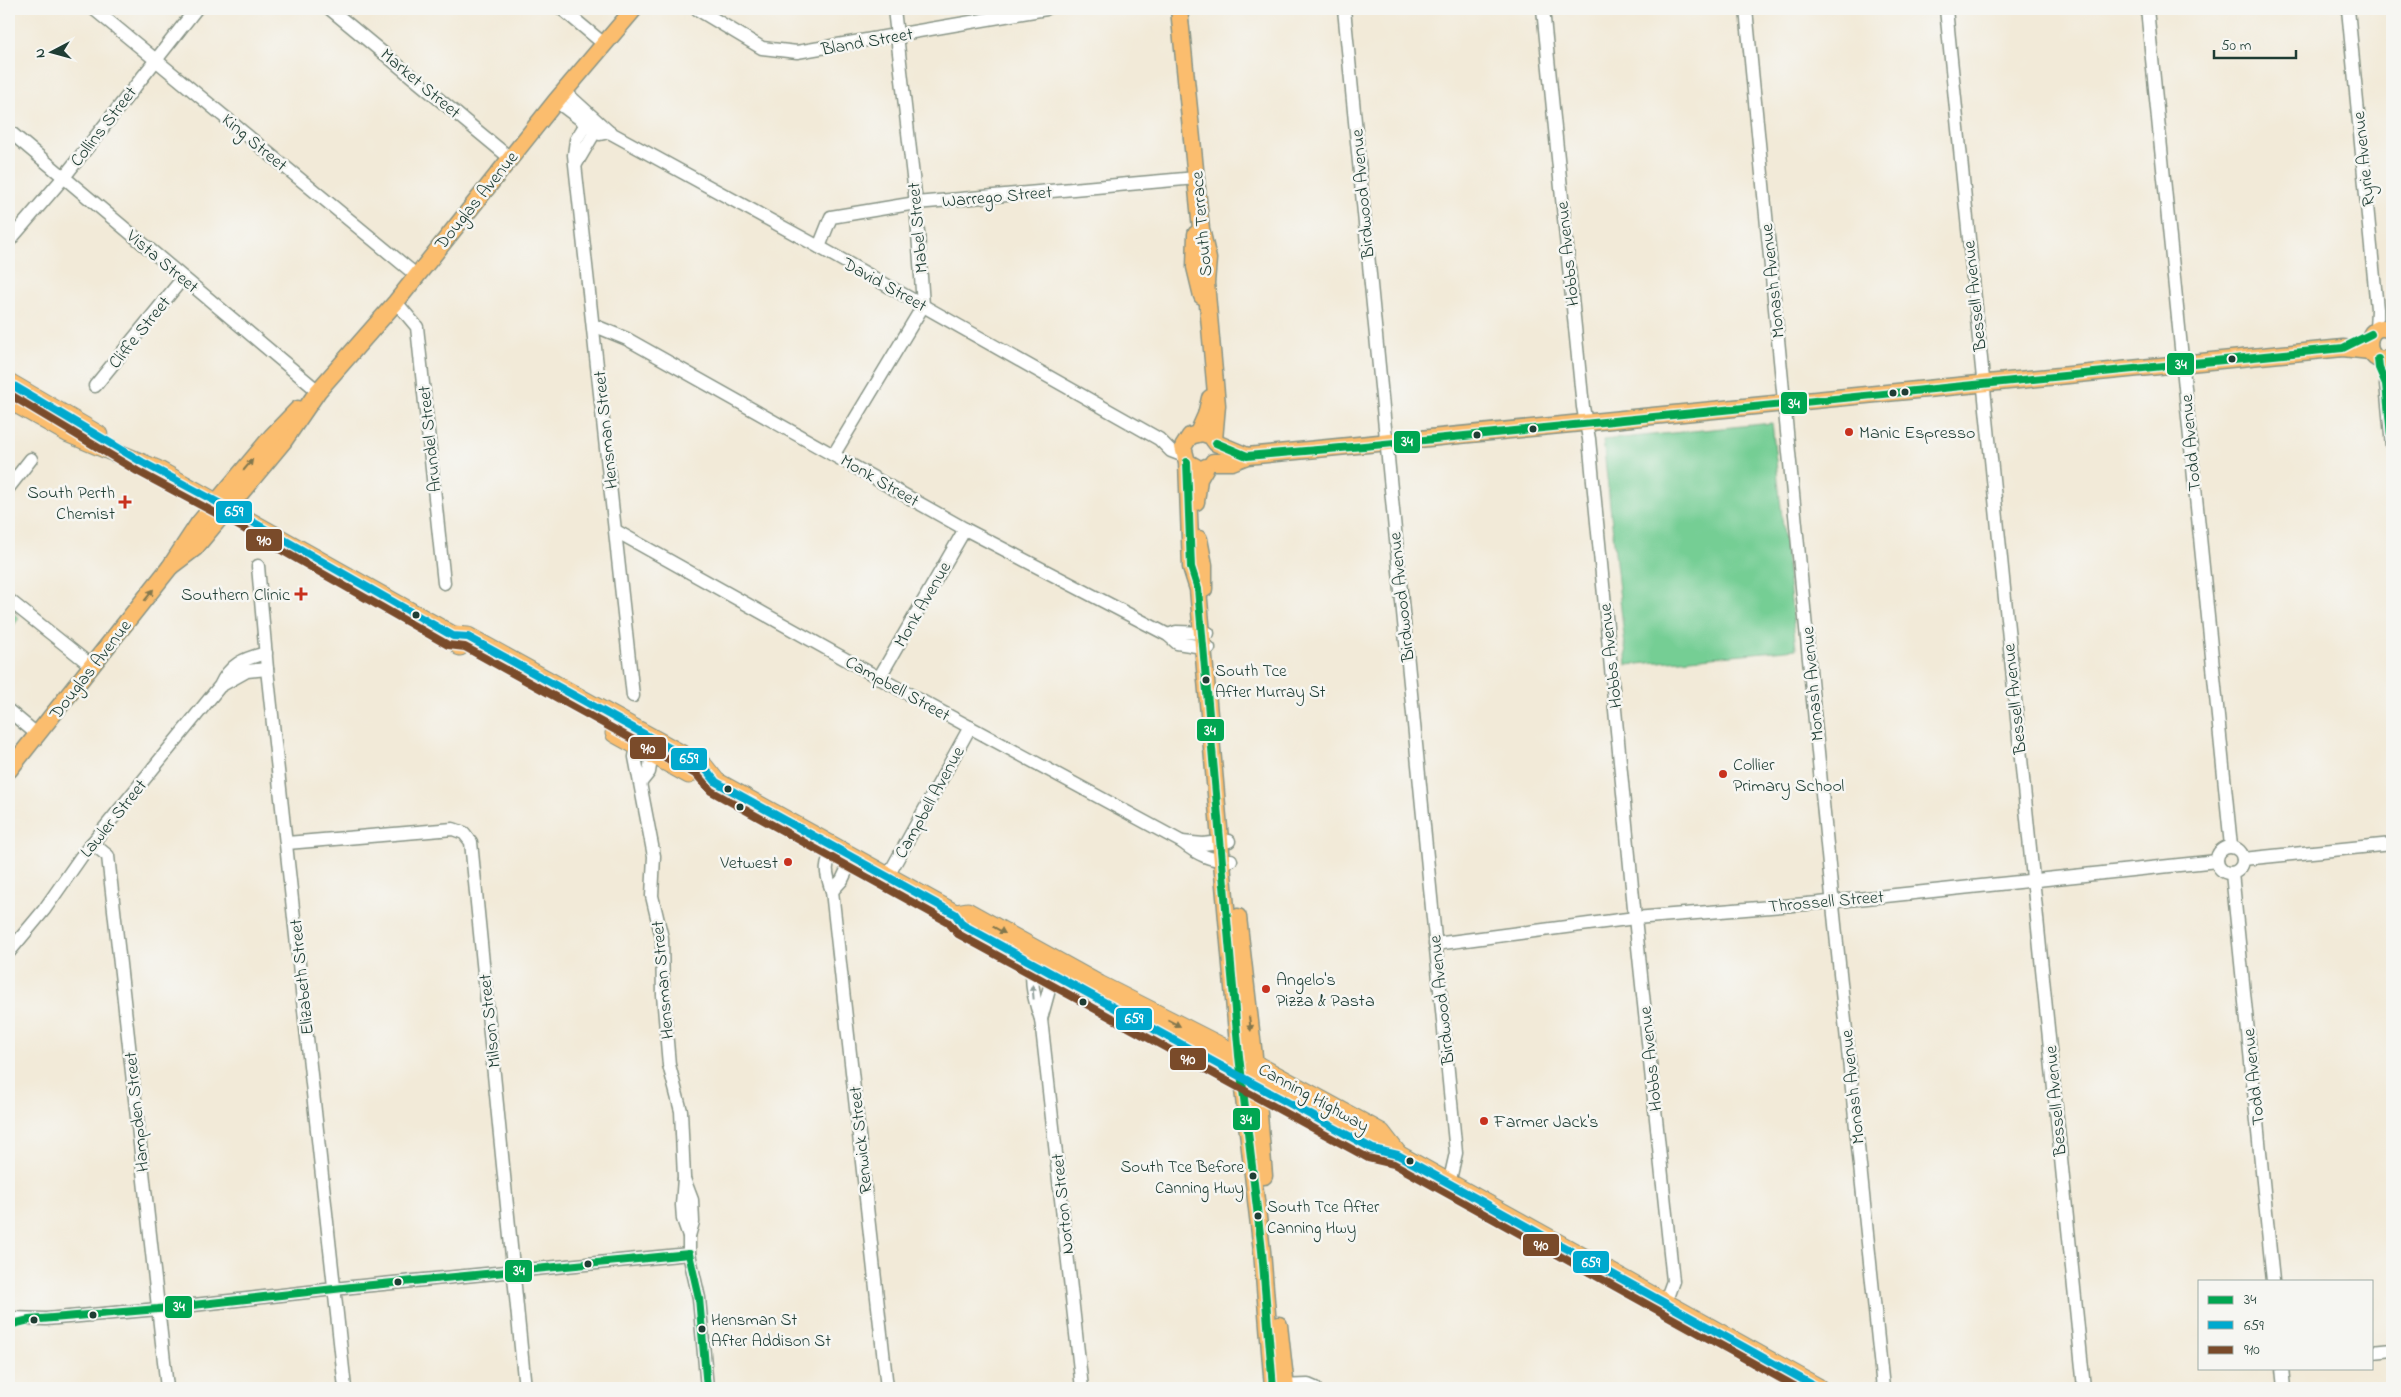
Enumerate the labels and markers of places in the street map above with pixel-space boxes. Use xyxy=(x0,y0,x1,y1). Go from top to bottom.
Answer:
unlabelled marker xyxy=(2227,354,2237,364)
unlabelled marker xyxy=(1900,387,1910,397)
unlabelled marker xyxy=(1888,388,1898,398)
place label: Manic Espresso xyxy=(1859,421,1975,447)
unlabelled marker xyxy=(1528,424,1538,434)
marker: Manic Espresso xyxy=(1843,426,1855,438)
unlabelled marker xyxy=(1472,430,1482,440)
place label: South Perth Chemist xyxy=(27,481,115,528)
marker: South Perth Chemist xyxy=(119,496,131,508)
place label: Southern Clinic xyxy=(181,583,290,609)
marker: Southern Clinic xyxy=(294,587,308,601)
unlabelled marker xyxy=(411,610,421,620)
place label: South Tce After Murray St xyxy=(1215,659,1326,706)
marker: South Tce After Murray St xyxy=(1201,675,1211,685)
place label: Collier Primary School xyxy=(1733,753,1844,800)
marker: Collier Primary School xyxy=(1717,768,1729,780)
unlabelled marker xyxy=(723,784,733,794)
unlabelled marker xyxy=(735,802,745,812)
place label: Vetwest xyxy=(719,851,778,877)
marker: Vetwest xyxy=(782,856,794,868)
place label: Angelo's Pizza & Pasta xyxy=(1276,968,1375,1015)
marker: Angelo's Pizza & Pasta xyxy=(1260,983,1272,995)
unlabelled marker xyxy=(1078,997,1088,1007)
place label: Farmer Jack's xyxy=(1493,1110,1599,1136)
marker: Farmer Jack's xyxy=(1478,1115,1490,1127)
place label: South Tce Before Canning Hwy xyxy=(1120,1155,1244,1203)
unlabelled marker xyxy=(1405,1156,1415,1166)
marker: South Tce Before Canning Hwy xyxy=(1248,1171,1258,1181)
place label: South Tce After Canning Hwy xyxy=(1267,1195,1380,1243)
marker: South Tce After Canning Hwy xyxy=(1253,1211,1263,1221)
unlabelled marker xyxy=(583,1259,593,1269)
unlabelled marker xyxy=(393,1277,403,1287)
place label: Hensman St After Addison St xyxy=(711,1308,831,1354)
unlabelled marker xyxy=(88,1310,98,1320)
unlabelled marker xyxy=(29,1315,39,1325)
marker: Hensman St After Addison St xyxy=(697,1324,707,1334)

